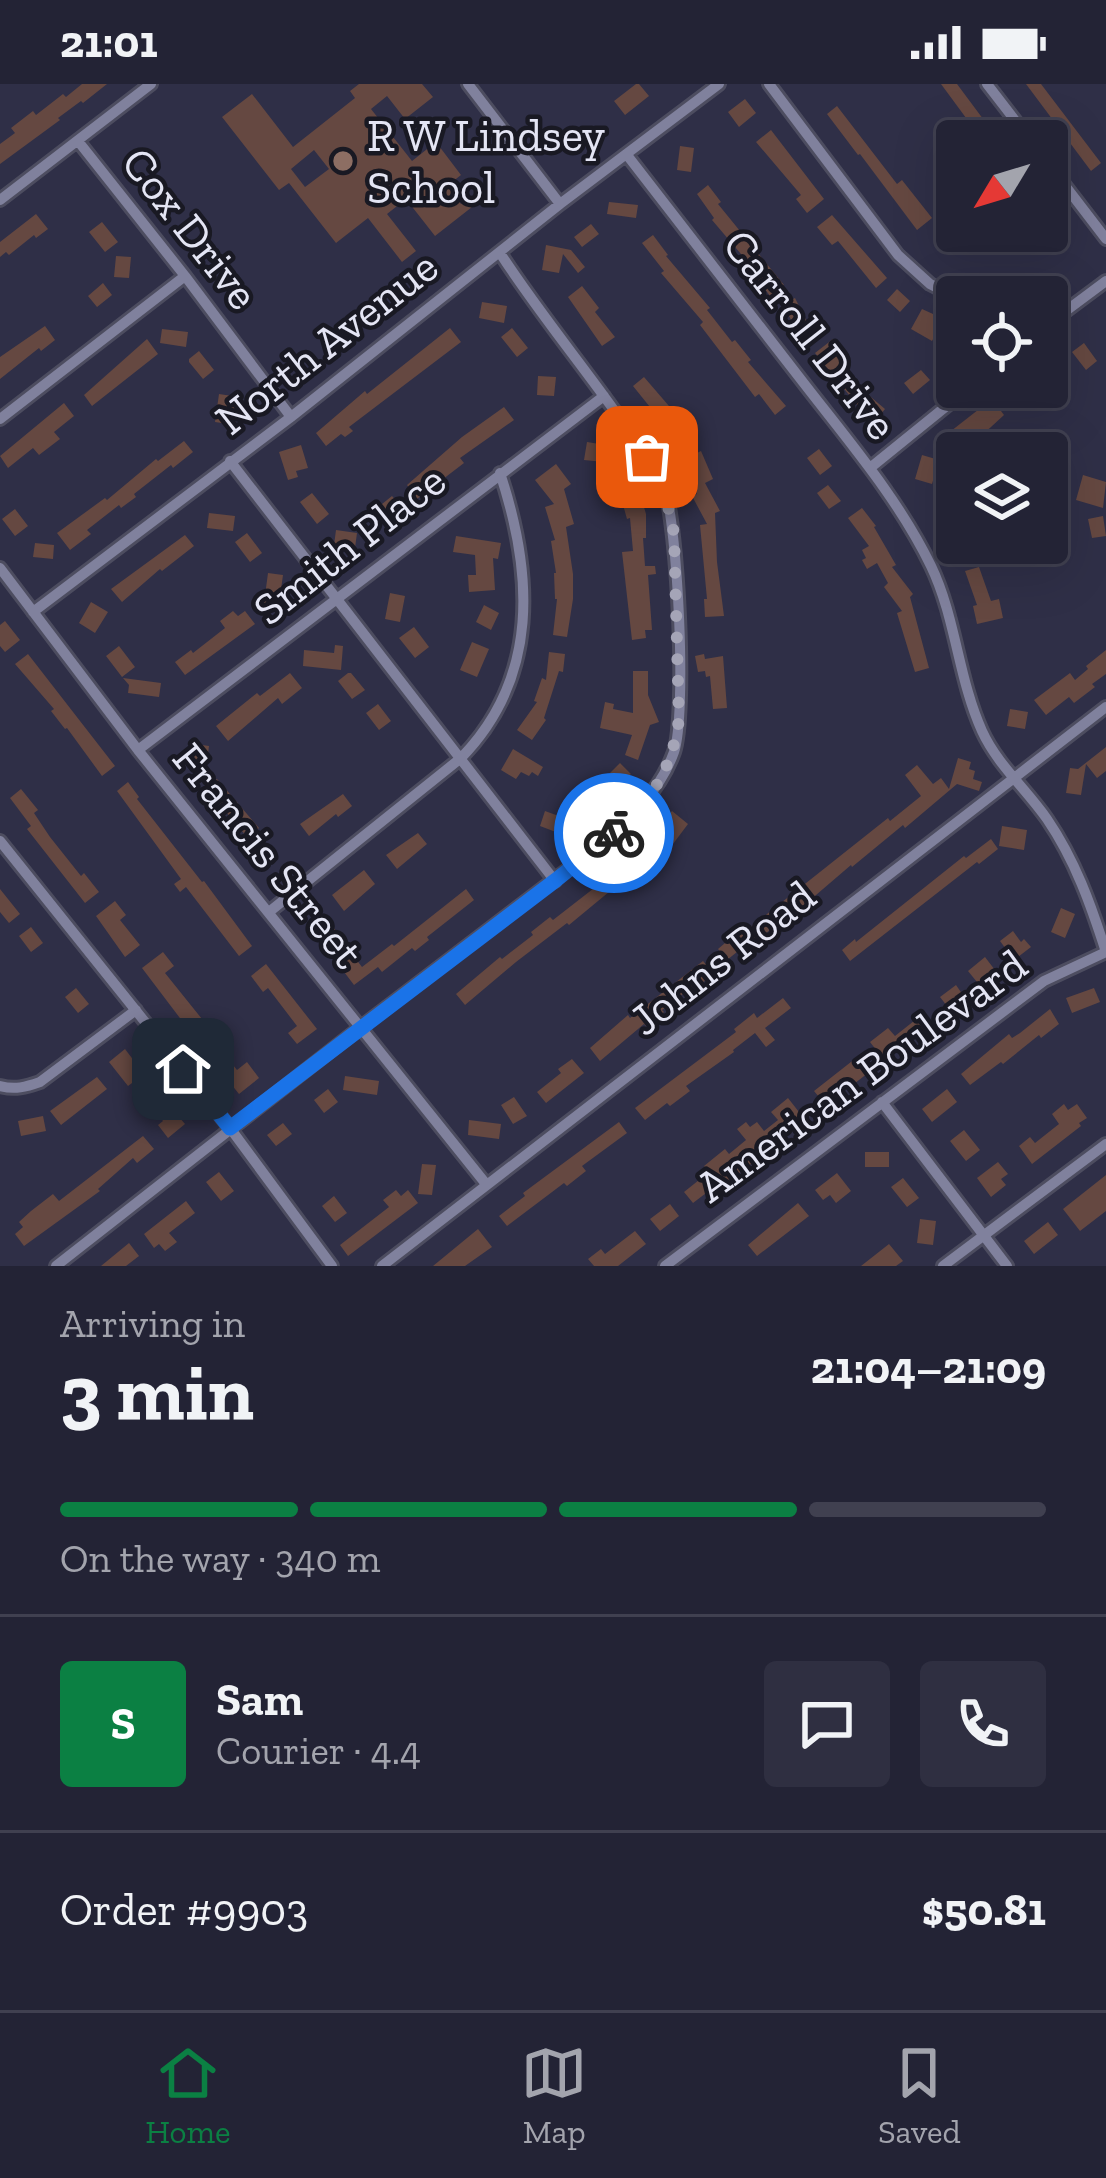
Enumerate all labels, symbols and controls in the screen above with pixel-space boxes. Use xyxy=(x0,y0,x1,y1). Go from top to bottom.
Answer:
text: 21:01 xyxy=(60,15,158,69)
place label: R W Lindsey School xyxy=(367,109,605,215)
north arrow xyxy=(936,120,1068,252)
map controls xyxy=(936,120,1068,564)
street label: Cox Drive xyxy=(110,137,270,320)
marker: R W Lindsey School xyxy=(330,148,356,174)
street label: Carroll Drive xyxy=(711,219,909,450)
street label: North Avenue xyxy=(205,239,448,446)
button: locate xyxy=(936,276,1068,408)
pin xyxy=(596,406,698,508)
icon: bag xyxy=(614,424,680,490)
button: layers xyxy=(936,432,1068,564)
street label: Smith Place xyxy=(243,453,456,636)
street label: Francis Street xyxy=(161,732,375,979)
courier xyxy=(554,773,674,893)
icon: bike xyxy=(581,800,647,866)
street label: Johns Road xyxy=(619,869,826,1047)
street label: American Boulevard xyxy=(686,938,1038,1214)
pin xyxy=(132,1018,234,1120)
icon: home xyxy=(150,1036,216,1102)
text: Arriving in xyxy=(60,1300,245,1347)
text: 21:04–21:09 xyxy=(811,1341,1046,1395)
text: 3 min xyxy=(60,1345,254,1439)
text: On the way · 340 m xyxy=(60,1535,380,1582)
button: chat xyxy=(764,1661,890,1787)
button: phone xyxy=(920,1661,1046,1787)
text: Sam xyxy=(216,1673,303,1727)
text: S xyxy=(110,1697,136,1751)
text: Courier · 4.4 xyxy=(216,1727,421,1774)
text: Order #9903 xyxy=(60,1883,308,1937)
text: $50.81 xyxy=(922,1883,1046,1937)
tab: Home xyxy=(145,2040,230,2151)
tab: Map xyxy=(521,2040,587,2151)
tab: Saved xyxy=(878,2040,961,2151)

